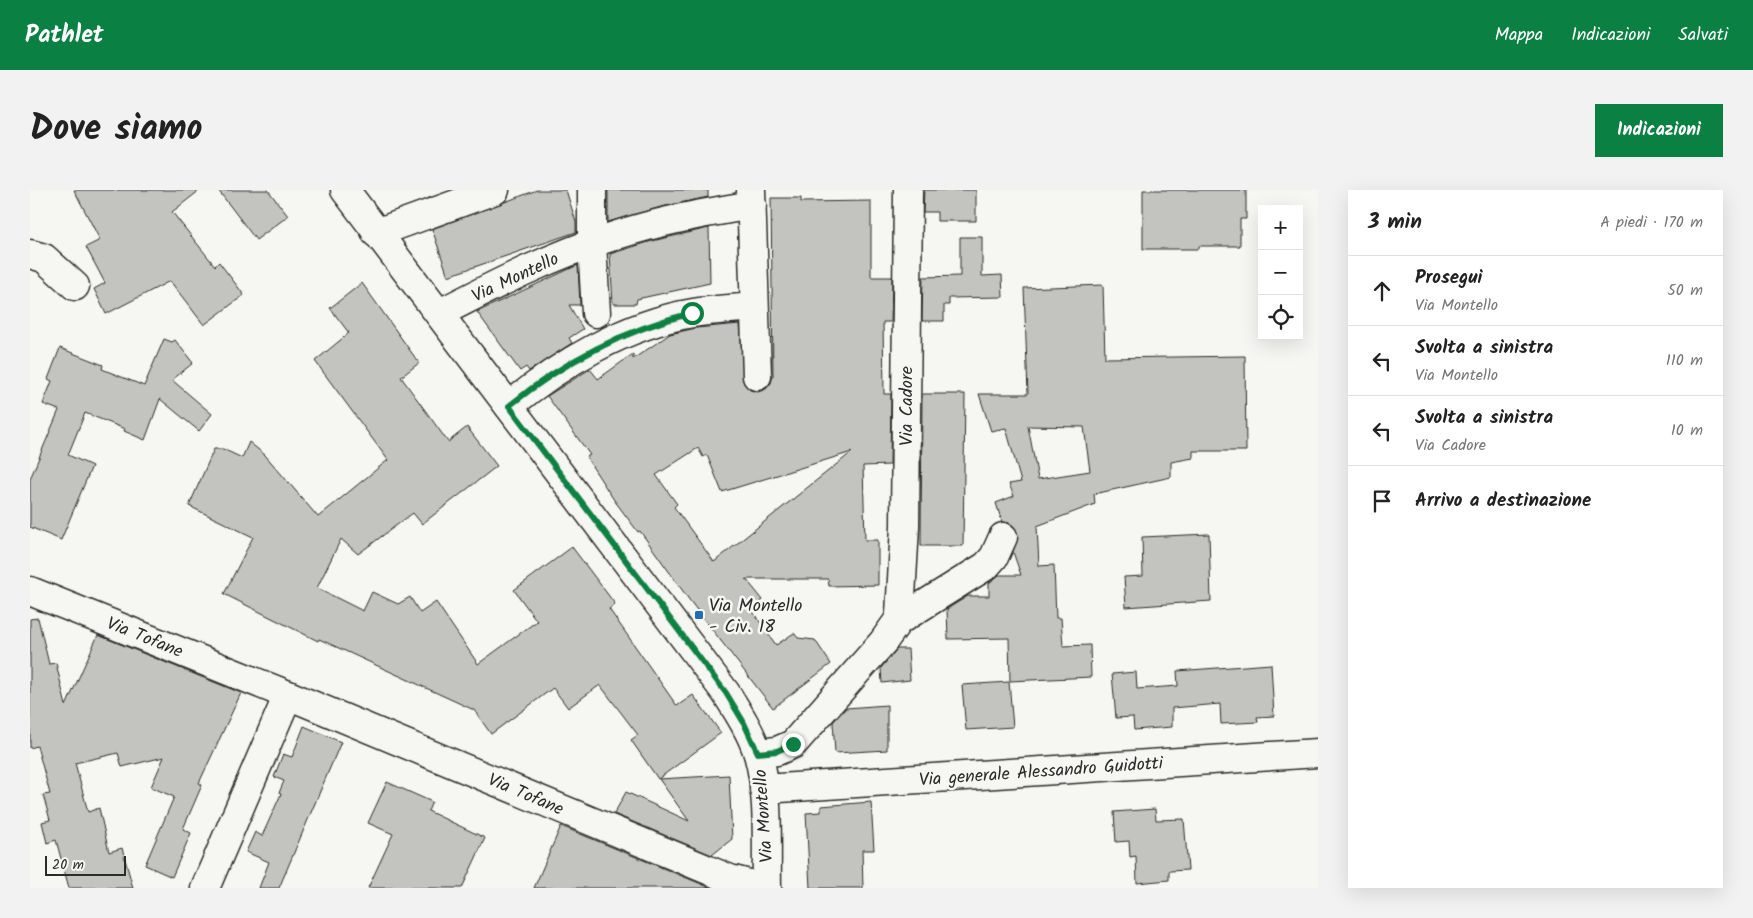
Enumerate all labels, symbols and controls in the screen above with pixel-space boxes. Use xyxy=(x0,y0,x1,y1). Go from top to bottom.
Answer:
text: Pathlet xyxy=(25,16,104,55)
text: Mappa xyxy=(1495,21,1543,50)
text: Indicazioni xyxy=(1571,21,1650,50)
text: Salvati xyxy=(1678,21,1728,50)
text: Dove siamo xyxy=(30,102,203,158)
button: Indicazioni xyxy=(1595,104,1723,157)
map controls xyxy=(1258,205,1303,340)
button: + xyxy=(1258,205,1303,250)
text: 3 min xyxy=(1368,206,1422,239)
text: A piedi · 170 m xyxy=(1600,210,1703,235)
street label: Via Montello xyxy=(467,245,564,311)
button: − xyxy=(1258,250,1303,295)
text: Prosegui xyxy=(1415,263,1482,293)
icon: ahead xyxy=(1368,277,1396,305)
text: 50 m xyxy=(1667,278,1703,303)
text: Via Montello xyxy=(1415,293,1498,318)
button: locate xyxy=(1258,295,1303,340)
route start xyxy=(681,302,704,325)
text: Svolta a sinistra xyxy=(1415,333,1553,363)
icon: left xyxy=(1368,347,1396,375)
text: 110 m xyxy=(1666,348,1703,373)
text: Via Montello xyxy=(1415,363,1498,388)
street label: Via Cadore xyxy=(893,366,922,446)
text: Svolta a sinistra xyxy=(1415,403,1553,433)
icon: left xyxy=(1368,417,1396,445)
text: 10 m xyxy=(1671,418,1703,443)
text: Via Cadore xyxy=(1415,433,1486,458)
text: Arrivo a destinazione xyxy=(1415,486,1591,516)
icon: arrive xyxy=(1368,487,1396,515)
place label: Via Montello - Civ. 18 xyxy=(709,592,803,642)
marker: Via Montello - Civ. 18 xyxy=(693,609,705,621)
street label: Via Tofane xyxy=(102,610,187,667)
route end xyxy=(782,733,805,756)
street label: Via generale Alessandro Guidotti xyxy=(918,749,1165,795)
street label: Via Tofane xyxy=(483,766,568,824)
street label: Via Montello xyxy=(747,768,782,864)
scale bar xyxy=(45,853,126,876)
text: 20 m xyxy=(52,854,84,876)

